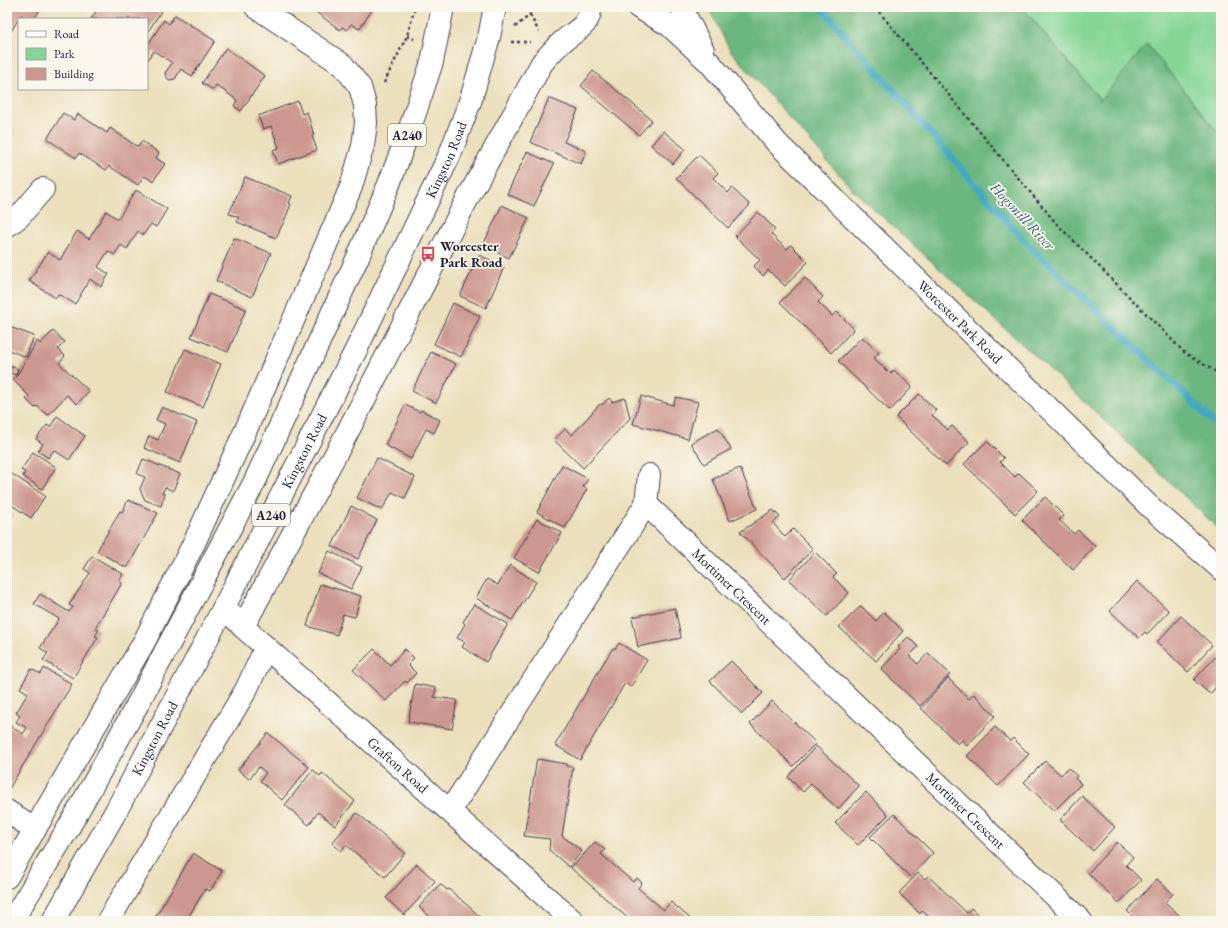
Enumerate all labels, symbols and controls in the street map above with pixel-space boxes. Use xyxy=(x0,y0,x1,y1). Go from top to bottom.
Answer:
legend xyxy=(18,18,148,90)
text: Road xyxy=(54,26,80,42)
text: Park xyxy=(54,46,75,62)
text: Building xyxy=(54,66,95,82)
street label: Kingston Road xyxy=(421,118,471,201)
road number: A240 xyxy=(388,124,426,146)
water label: Hogsmill River xyxy=(986,177,1060,255)
place label: Worcester Park Road xyxy=(440,237,503,271)
bus stop icon: Worcester Park Road xyxy=(419,245,437,263)
street label: Worcester Park Road xyxy=(914,276,1007,368)
street label: Kingston Road xyxy=(277,410,331,492)
road number: A240 xyxy=(252,504,290,526)
street label: Mortimer Crescent xyxy=(688,544,776,629)
street label: Kingston Road xyxy=(127,697,182,779)
street label: Grafton Road xyxy=(364,733,433,798)
street label: Mortimer Crescent xyxy=(922,768,1009,853)

